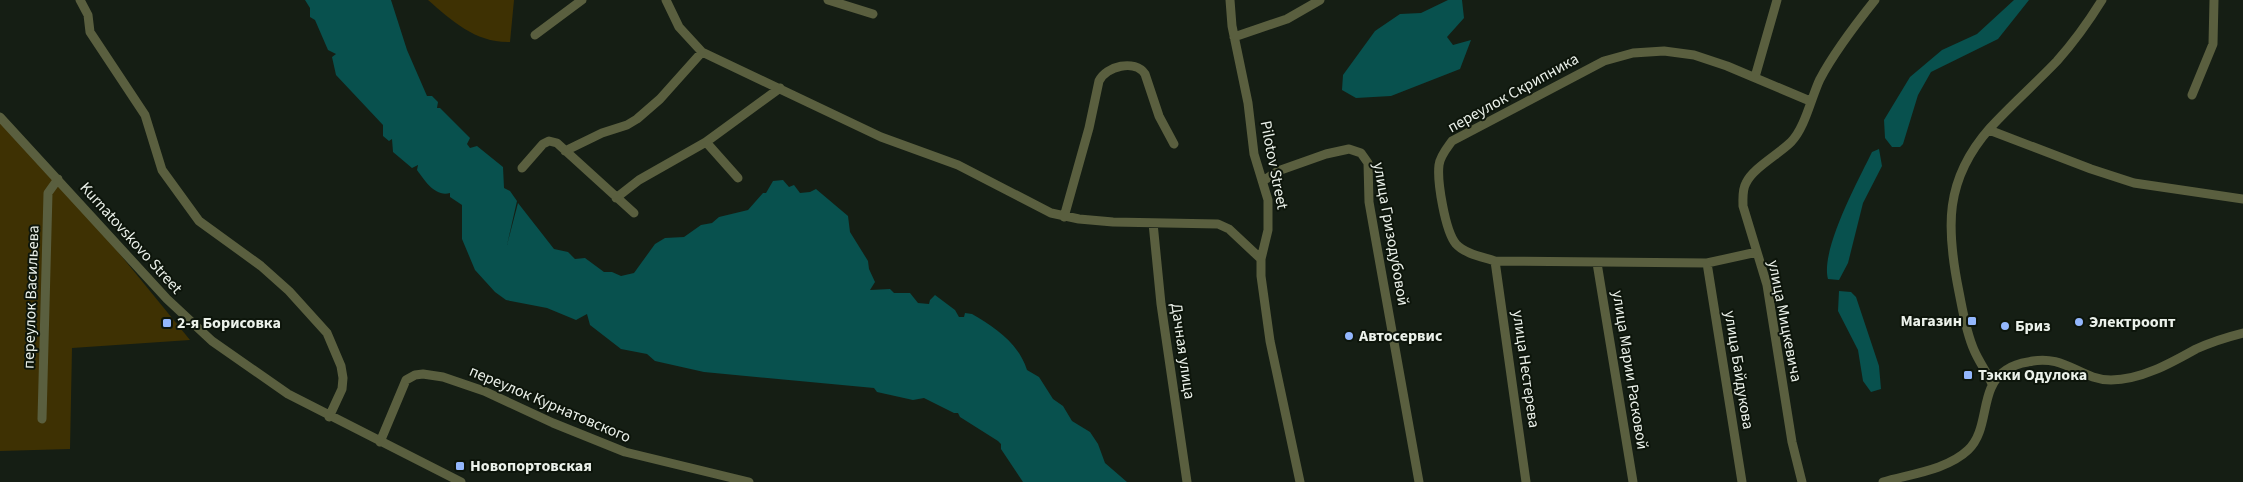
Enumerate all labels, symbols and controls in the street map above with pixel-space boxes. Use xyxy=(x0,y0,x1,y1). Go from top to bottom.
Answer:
street label: переулок Скрипника xyxy=(1443,48,1583,138)
street label: Pilotov Street xyxy=(1255,119,1293,212)
street label: улица Гризодубовой xyxy=(1368,161,1414,307)
street label: Kurnatovskovo Street xyxy=(75,177,188,299)
street label: переулок Васильева xyxy=(18,225,44,369)
street label: улица Мицкевича xyxy=(1762,258,1808,384)
street label: улица Марии Расковой xyxy=(1607,289,1653,451)
street label: Дачная улица xyxy=(1165,301,1201,401)
street label: улица Нестерева xyxy=(1507,309,1545,429)
street label: улица Байдукова xyxy=(1719,309,1759,431)
place label: Магазин xyxy=(1900,310,1962,332)
place label: Электроопт xyxy=(2089,311,2176,333)
place label: 2-я Борисовка xyxy=(177,312,281,334)
marker: Магазин xyxy=(1966,315,1978,327)
place label: Бриз xyxy=(2015,315,2051,337)
marker: Электроопт xyxy=(2073,316,2085,328)
marker: 2-я Борисовка xyxy=(161,317,173,329)
marker: Бриз xyxy=(1999,320,2011,332)
place label: Автосервис xyxy=(1358,325,1443,347)
marker: Автосервис xyxy=(1343,330,1355,342)
street label: переулок Курнатовского xyxy=(466,360,634,448)
place label: Тэкки Одулока xyxy=(1978,364,2087,386)
marker: Тэкки Одулока xyxy=(1962,369,1974,381)
place label: Новопортовская xyxy=(470,455,592,477)
marker: Новопортовская xyxy=(454,460,466,472)

